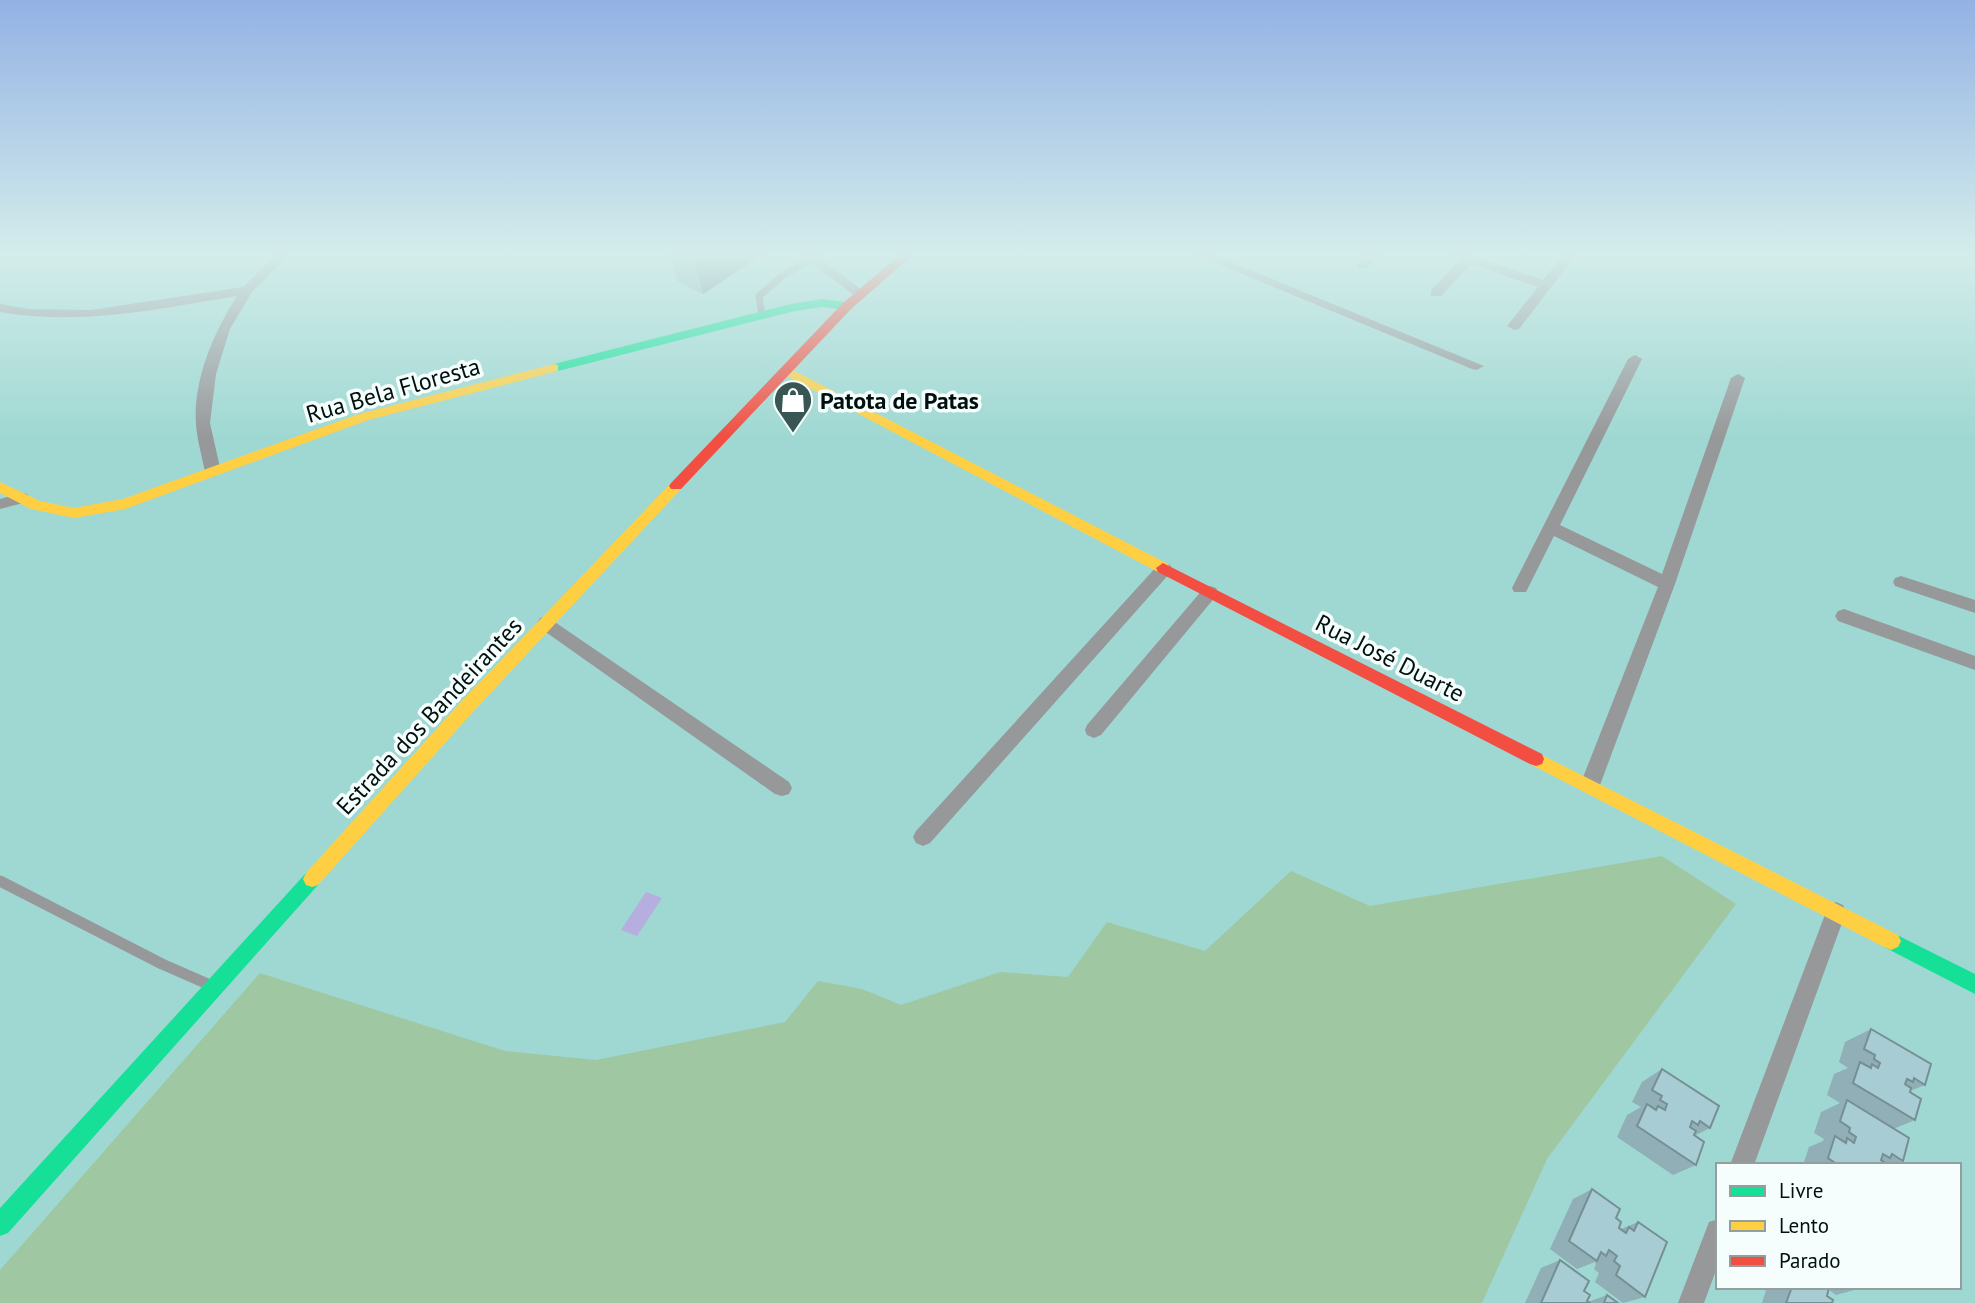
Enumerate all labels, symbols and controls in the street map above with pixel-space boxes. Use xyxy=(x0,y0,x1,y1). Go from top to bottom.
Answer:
street label: Rua Bela Floresta xyxy=(302,350,484,430)
shop icon: Patota de Patas xyxy=(772,379,814,434)
place label: Patota de Patas xyxy=(820,385,979,416)
street label: Rua José Duarte xyxy=(1310,607,1470,709)
street label: Estrada dos Bandeirantes xyxy=(329,611,529,821)
legend xyxy=(1716,1163,1961,1289)
text: Livre xyxy=(1779,1177,1823,1204)
text: Lento xyxy=(1779,1212,1829,1239)
text: Parado xyxy=(1779,1247,1841,1274)

